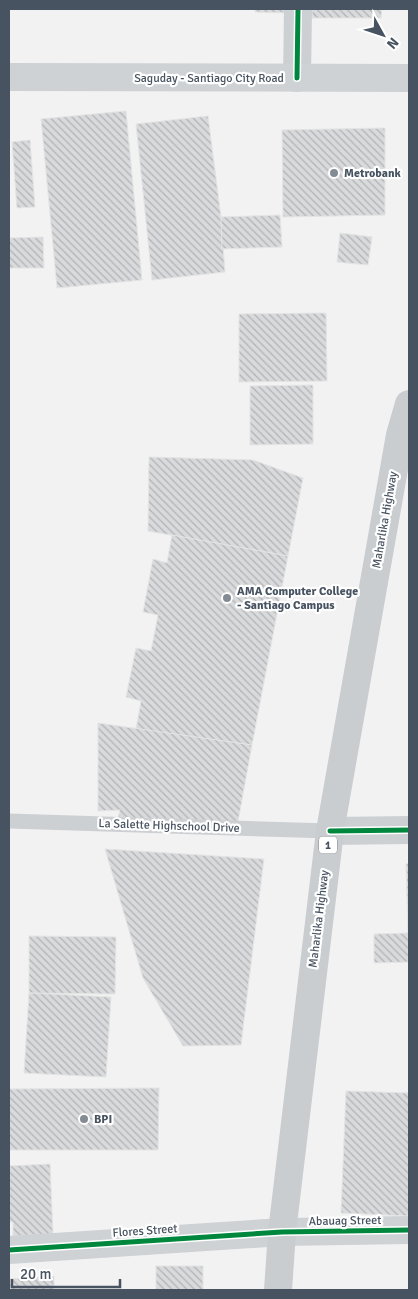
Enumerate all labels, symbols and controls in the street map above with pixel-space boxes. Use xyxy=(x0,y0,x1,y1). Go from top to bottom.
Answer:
north arrow xyxy=(358,10,408,60)
text: N xyxy=(383,34,402,52)
street label: Saguday - Santiago City Road xyxy=(134,71,284,86)
place label: Metrobank xyxy=(344,166,401,181)
marker: Metrobank xyxy=(328,167,340,179)
street label: Maharlika Highway xyxy=(369,470,401,570)
place label: AMA Computer College - Santiago Campus xyxy=(237,584,358,613)
marker: AMA Computer College - Santiago Campus xyxy=(221,592,233,604)
street label: La Salette Highschool Drive xyxy=(98,816,240,836)
road number: 1 xyxy=(319,836,337,854)
street label: Maharlika Highway xyxy=(306,869,332,969)
place label: BPI xyxy=(94,1112,112,1127)
marker: BPI xyxy=(78,1113,90,1125)
street label: Abauag Street xyxy=(309,1213,381,1229)
street label: Flores Street xyxy=(112,1221,178,1241)
scale bar xyxy=(12,1256,120,1288)
text: 20 m xyxy=(20,1265,51,1283)

